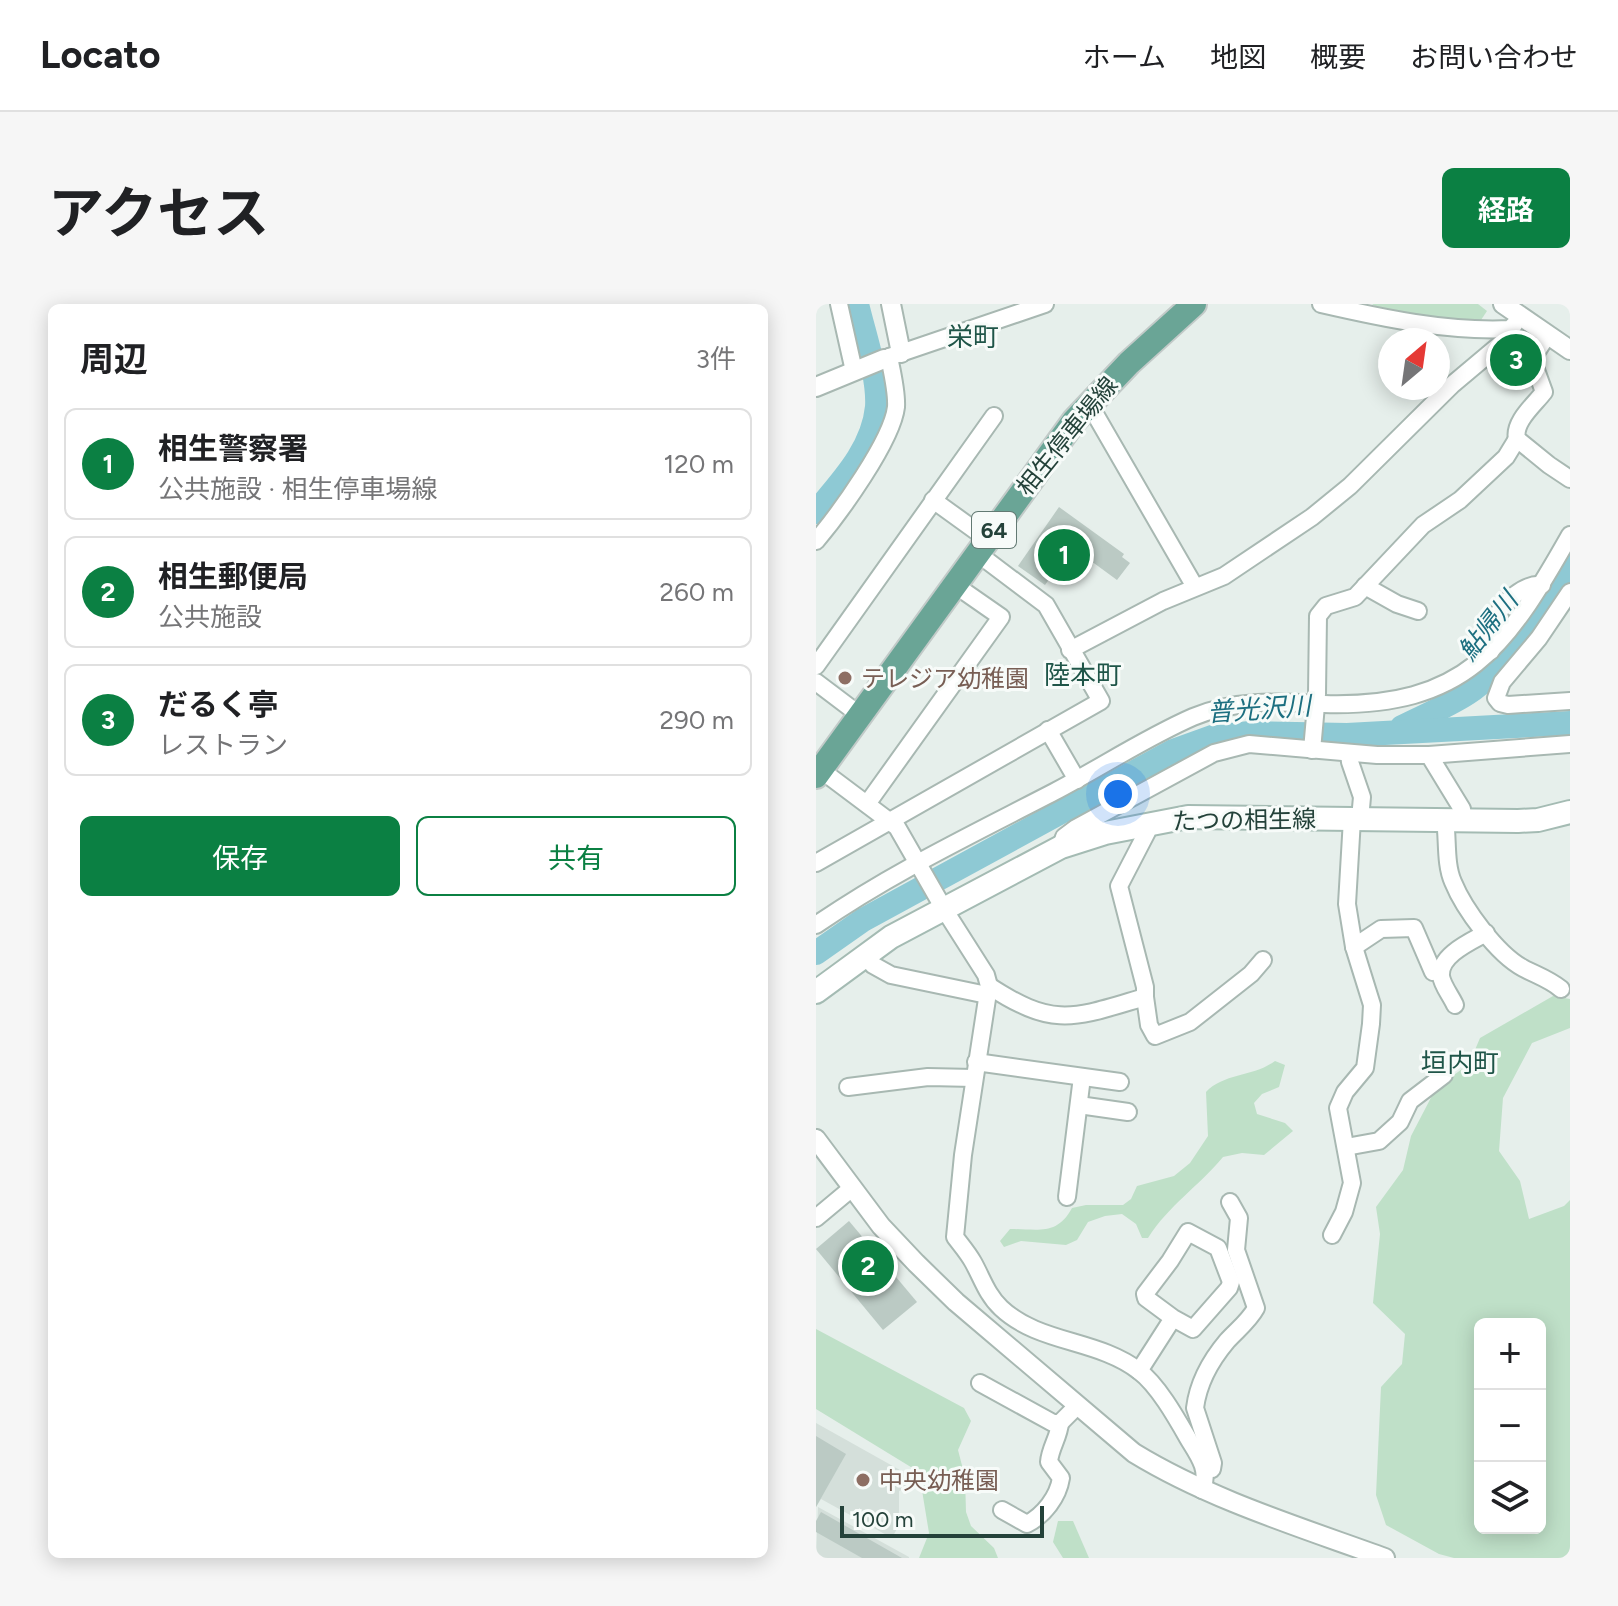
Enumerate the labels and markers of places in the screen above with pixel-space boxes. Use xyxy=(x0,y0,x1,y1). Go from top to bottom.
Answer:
pin: 3 xyxy=(1490,330,1542,390)
pin: 1 xyxy=(1038,525,1090,585)
place label: テレジア幼稚園 xyxy=(861,664,1029,693)
marker: テレジア幼稚園 xyxy=(836,669,854,687)
pin: 2 xyxy=(842,1236,894,1296)
place label: 中央幼稚園 xyxy=(879,1466,999,1495)
marker: 中央幼稚園 xyxy=(854,1471,872,1489)

